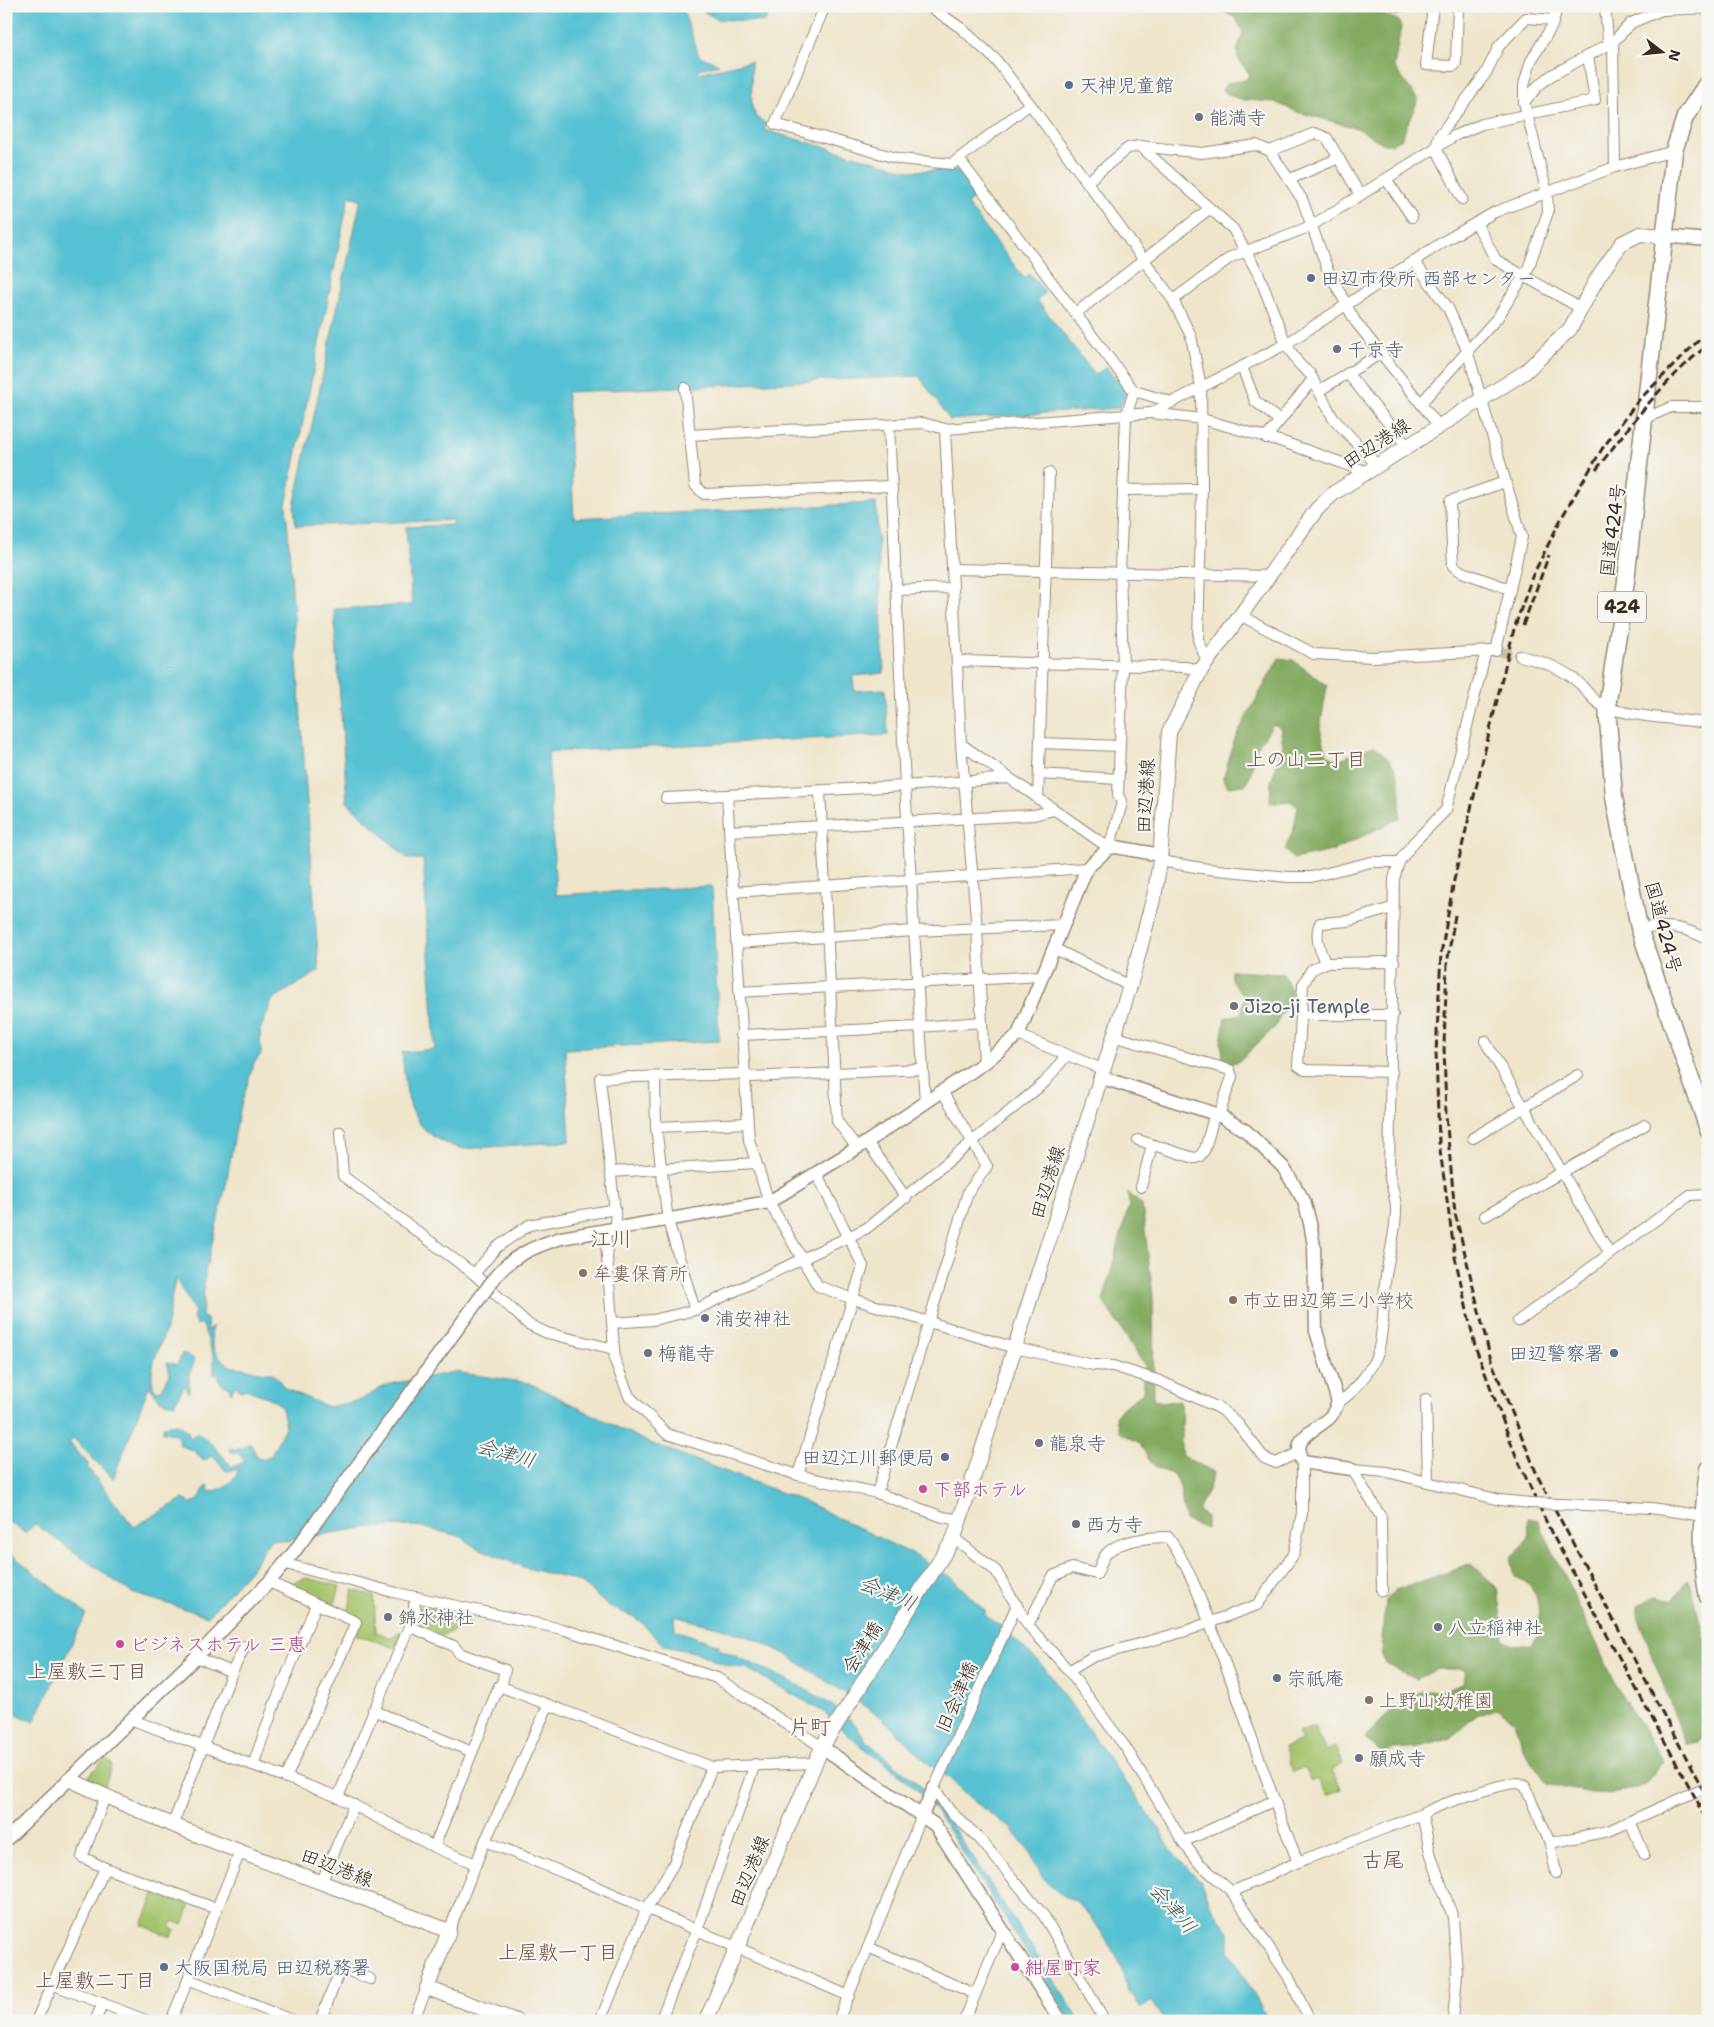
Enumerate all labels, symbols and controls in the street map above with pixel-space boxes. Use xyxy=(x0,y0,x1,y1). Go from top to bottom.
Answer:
north arrow xyxy=(1636,28,1686,78)
text: N xyxy=(1664,48,1685,63)
place label: 天神児童館 xyxy=(1079,73,1174,98)
marker: 天神児童館 xyxy=(1063,79,1075,91)
place label: 能満寺 xyxy=(1209,105,1266,130)
marker: 能満寺 xyxy=(1193,111,1205,123)
place label: 田辺市役所 西部センター xyxy=(1321,266,1536,291)
marker: 田辺市役所 西部センター xyxy=(1305,272,1317,284)
place label: 千京寺 xyxy=(1347,337,1404,362)
marker: 千京寺 xyxy=(1331,343,1343,355)
street label: 田辺港線 xyxy=(1338,412,1415,475)
street label: 国道424号 xyxy=(1594,482,1631,578)
road number: 424 xyxy=(1598,592,1646,622)
district label: 上の山二丁目 xyxy=(1246,746,1366,772)
street label: 田辺港線 xyxy=(1131,757,1160,835)
street label: 国道424号 xyxy=(1639,878,1688,976)
place label: Jizo-ji Temple xyxy=(1244,994,1370,1019)
marker: Jizo-ji Temple xyxy=(1228,1000,1240,1012)
street label: 田辺港線 xyxy=(1024,1142,1071,1222)
district label: 江川 xyxy=(590,1225,632,1253)
place label: 牟婁保育所 xyxy=(593,1261,688,1286)
marker: 牟婁保育所 xyxy=(577,1267,589,1279)
place label: 市立田辺第三小学校 xyxy=(1243,1288,1414,1313)
marker: 市立田辺第三小学校 xyxy=(1227,1294,1239,1306)
place label: 浦安神社 xyxy=(715,1306,791,1331)
marker: 浦安神社 xyxy=(699,1312,711,1324)
place label: 梅龍寺 xyxy=(658,1341,715,1366)
place label: 田辺警察署 xyxy=(1509,1341,1604,1366)
marker: 梅龍寺 xyxy=(642,1347,654,1359)
marker: 田辺警察署 xyxy=(1608,1347,1620,1359)
place label: 龍泉寺 xyxy=(1049,1431,1106,1456)
water label: 会津川 xyxy=(474,1432,538,1474)
marker: 龍泉寺 xyxy=(1033,1437,1045,1449)
place label: 田辺江川郵便局 xyxy=(802,1445,935,1470)
marker: 田辺江川郵便局 xyxy=(939,1451,951,1463)
place label: 下部ホテル xyxy=(933,1477,1027,1502)
marker: 下部ホテル xyxy=(917,1483,929,1495)
place label: 西方寺 xyxy=(1086,1512,1143,1537)
marker: 西方寺 xyxy=(1070,1518,1082,1530)
water label: 会津川 xyxy=(855,1569,921,1617)
place label: 錦水神社 xyxy=(398,1605,474,1630)
marker: 錦水神社 xyxy=(382,1611,394,1623)
place label: 八立稲神社 xyxy=(1448,1615,1543,1640)
street label: 会津橋 xyxy=(837,1616,888,1678)
marker: 八立稲神社 xyxy=(1432,1621,1444,1633)
place label: ビジネスホテル 三恵 xyxy=(130,1632,306,1657)
marker: ビジネスホテル 三恵 xyxy=(114,1638,126,1650)
street label: 旧会津橋 xyxy=(930,1657,983,1737)
district label: 上屋敷三丁目 xyxy=(27,1658,147,1684)
place label: 宗祇庵 xyxy=(1287,1666,1344,1691)
marker: 宗祇庵 xyxy=(1271,1672,1283,1684)
place label: 上野山幼稚園 xyxy=(1379,1688,1493,1713)
marker: 上野山幼稚園 xyxy=(1363,1694,1375,1706)
district label: 片町 xyxy=(789,1713,831,1741)
place label: 願成寺 xyxy=(1369,1746,1426,1771)
marker: 願成寺 xyxy=(1353,1752,1365,1764)
street label: 田辺港線 xyxy=(724,1831,775,1911)
street label: 田辺港線 xyxy=(297,1842,377,1893)
district label: 古尾 xyxy=(1362,1846,1404,1874)
water label: 会津川 xyxy=(1144,1877,1202,1939)
district label: 上屋敷一丁目 xyxy=(498,1939,618,1965)
place label: 大阪国税局 田辺税務署 xyxy=(174,1955,370,1980)
place label: 紺屋町家 xyxy=(1025,1955,1101,1980)
marker: 大阪国税局 田辺税務署 xyxy=(158,1961,170,1973)
marker: 紺屋町家 xyxy=(1009,1961,1021,1973)
district label: 上屋敷二丁目 xyxy=(35,1967,155,1993)

